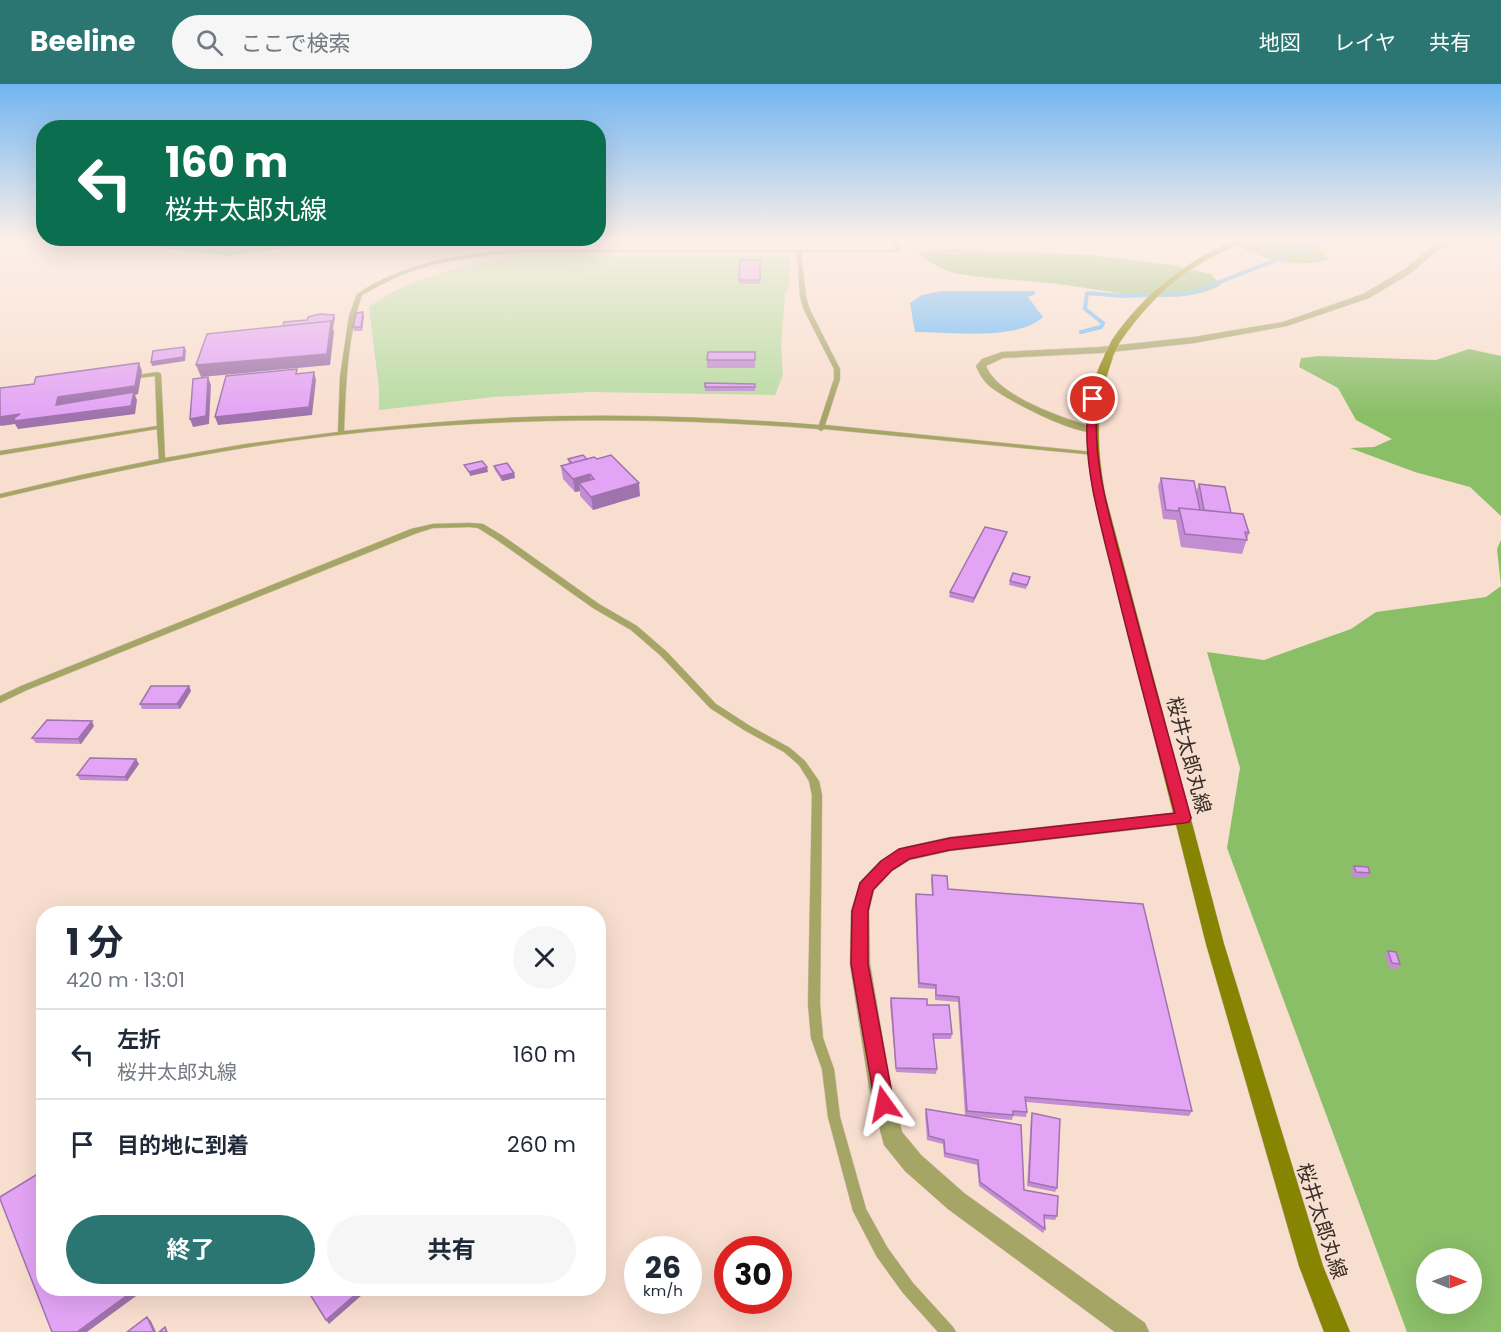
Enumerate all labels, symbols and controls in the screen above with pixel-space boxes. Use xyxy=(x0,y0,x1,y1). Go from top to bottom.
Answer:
search box xyxy=(172,15,592,69)
text: Beeline xyxy=(30,22,136,61)
icon: search xyxy=(193,26,226,59)
text: ここで検索 xyxy=(241,28,351,59)
text: 地図 xyxy=(1259,28,1301,57)
text: レイヤ xyxy=(1334,28,1396,57)
text: 共有 xyxy=(1429,28,1471,57)
text: 160 m xyxy=(165,133,288,192)
icon: left xyxy=(66,144,144,222)
text: 桜井太郎丸線 xyxy=(165,191,327,228)
pin xyxy=(1067,373,1118,424)
icon: arrive xyxy=(1076,382,1109,415)
street label: 桜井太郎丸線 xyxy=(1160,693,1218,817)
text: 1 分 xyxy=(66,917,123,968)
button: close xyxy=(513,926,576,989)
text: 420 m · 13:01 xyxy=(66,966,185,994)
text: 左折 xyxy=(117,1024,161,1055)
icon: left xyxy=(66,1038,99,1071)
text: 160 m xyxy=(513,1039,576,1070)
text: 桜井太郎丸線 xyxy=(117,1058,237,1086)
position arrow xyxy=(852,1072,916,1136)
icon: arrive xyxy=(66,1128,99,1161)
text: 260 m xyxy=(507,1129,576,1160)
text: 目的地に到着 xyxy=(117,1130,249,1161)
street label: 桜井太郎丸線 xyxy=(1290,1160,1354,1282)
button: 終了 xyxy=(66,1215,315,1284)
button: 共有 xyxy=(327,1215,576,1284)
speed limit sign: 30 xyxy=(714,1236,792,1314)
text: 26 xyxy=(645,1246,681,1289)
north arrow xyxy=(1416,1248,1482,1314)
map controls xyxy=(1416,1248,1482,1314)
text: km/h xyxy=(643,1280,683,1301)

